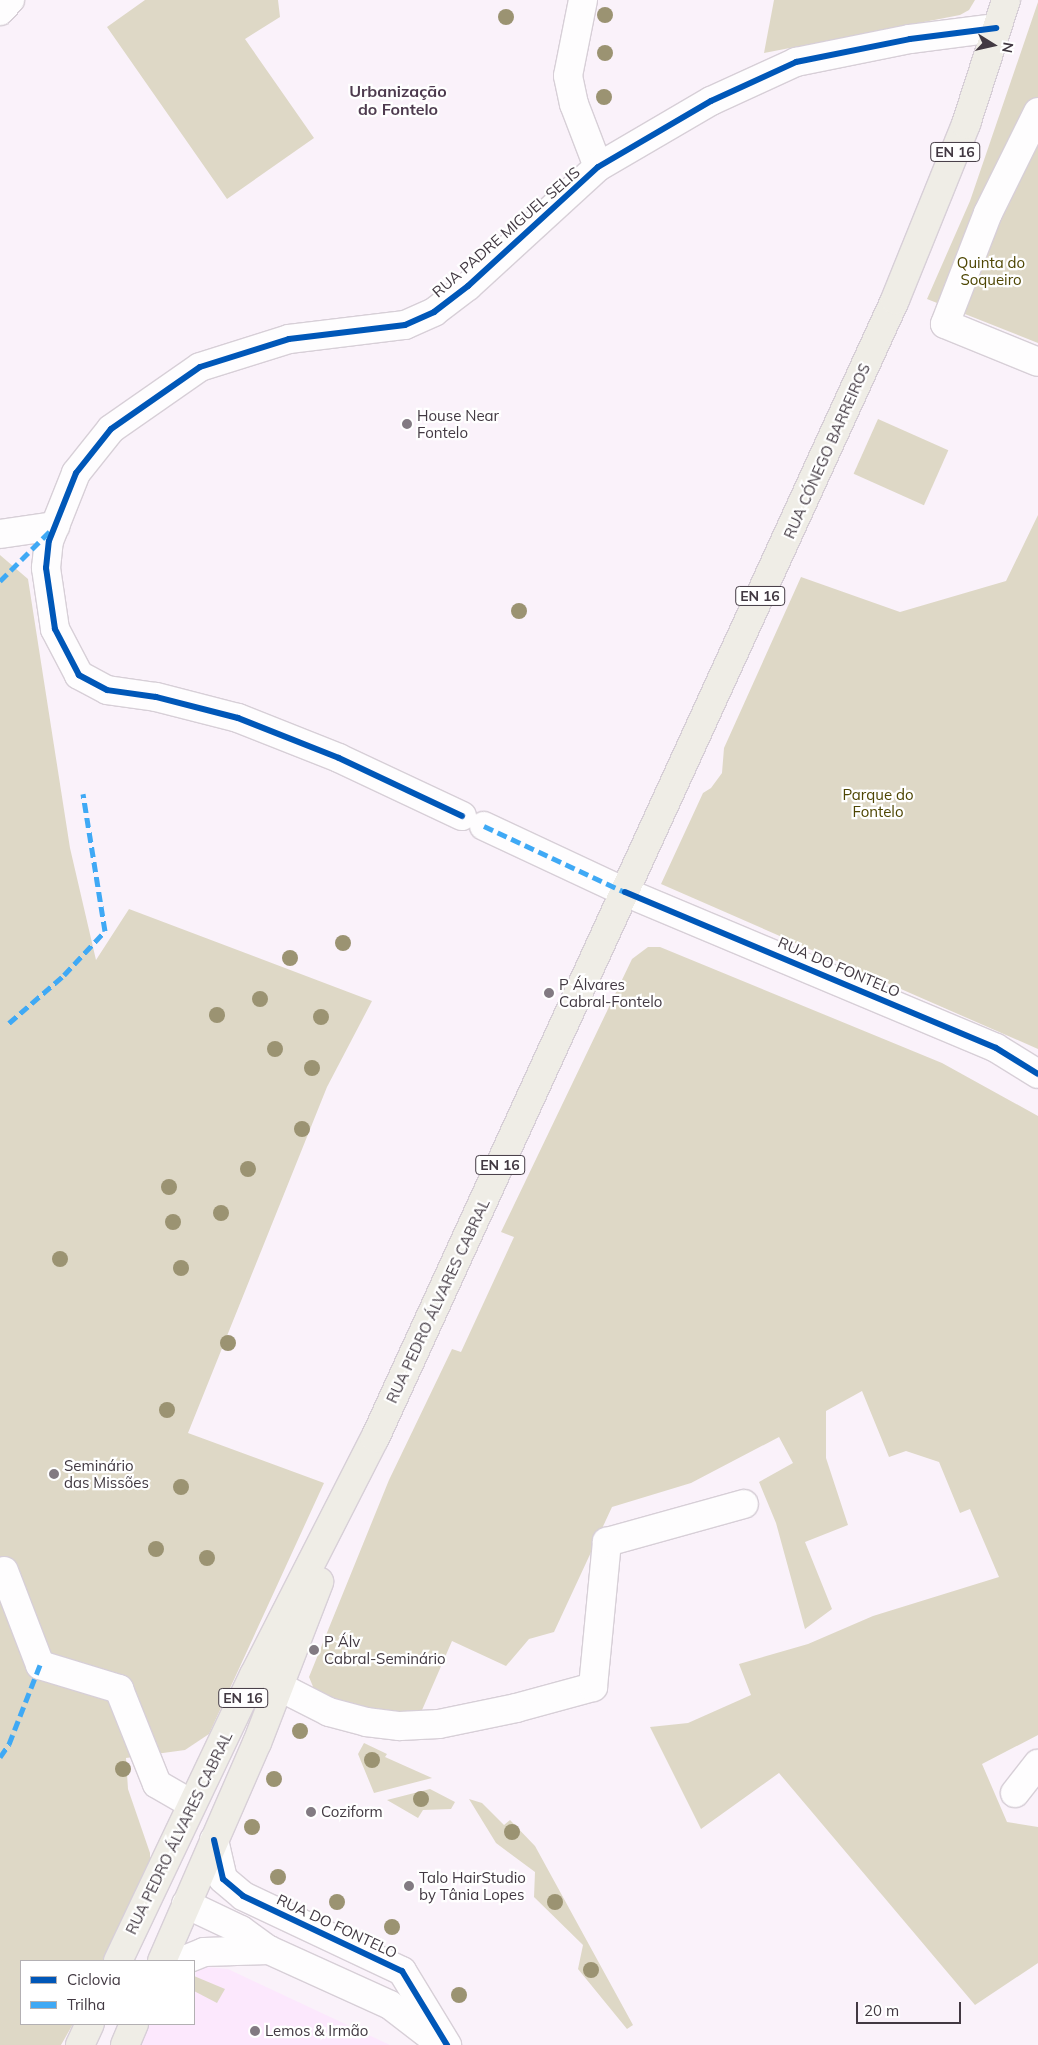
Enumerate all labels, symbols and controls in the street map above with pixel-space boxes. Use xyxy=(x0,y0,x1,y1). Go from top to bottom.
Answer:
north arrow xyxy=(968,20,1018,70)
text: N xyxy=(998,41,1018,54)
district label: Urbanização do Fontelo xyxy=(349,81,447,119)
road number: EN 16 xyxy=(930,140,980,163)
street label: RUA PADRE MIGUEL SELIS xyxy=(429,163,583,301)
park label: Quinta do Soqueiro xyxy=(957,253,1025,288)
street label: RUA CÓNEGO BARREIROS xyxy=(780,361,874,541)
place label: House Near Fontelo xyxy=(417,406,499,441)
marker: House Near Fontelo xyxy=(401,418,413,430)
road number: EN 16 xyxy=(735,584,785,608)
park label: Parque do Fontelo xyxy=(842,785,914,820)
street label: RUA DO FONTELO xyxy=(775,933,903,1001)
place label: P Álvares Cabral-Fontelo xyxy=(559,975,662,1010)
marker: P Álvares Cabral-Fontelo xyxy=(543,987,555,999)
road number: EN 16 xyxy=(475,1154,525,1176)
street label: RUA PEDRO ÁLVARES CABRAL xyxy=(383,1196,493,1406)
place label: Seminário das Missões xyxy=(64,1456,149,1491)
marker: Seminário das Missões xyxy=(48,1468,60,1480)
place label: P Álv Cabral-Seminário xyxy=(324,1632,446,1667)
marker: P Álv Cabral-Seminário xyxy=(308,1644,320,1656)
road number: EN 16 xyxy=(218,1686,268,1710)
street label: RUA PEDRO ÁLVARES CABRAL xyxy=(122,1729,236,1937)
place label: Coziform xyxy=(321,1803,383,1821)
marker: Coziform xyxy=(305,1806,317,1818)
place label: Talo HairStudio by Tânia Lopes xyxy=(419,1868,526,1903)
marker: Talo HairStudio by Tânia Lopes xyxy=(403,1880,415,1892)
street label: RUA DO FONTELO xyxy=(274,1890,400,1962)
legend xyxy=(20,1960,195,2025)
text: Ciclovia xyxy=(67,1970,121,1989)
scale bar xyxy=(858,1992,963,2024)
text: Trilha xyxy=(67,1995,105,2014)
text: 20 m xyxy=(864,2001,899,2020)
place label: Lemos & Irmão xyxy=(265,2022,368,2040)
marker: Lemos & Irmão xyxy=(249,2025,261,2037)

